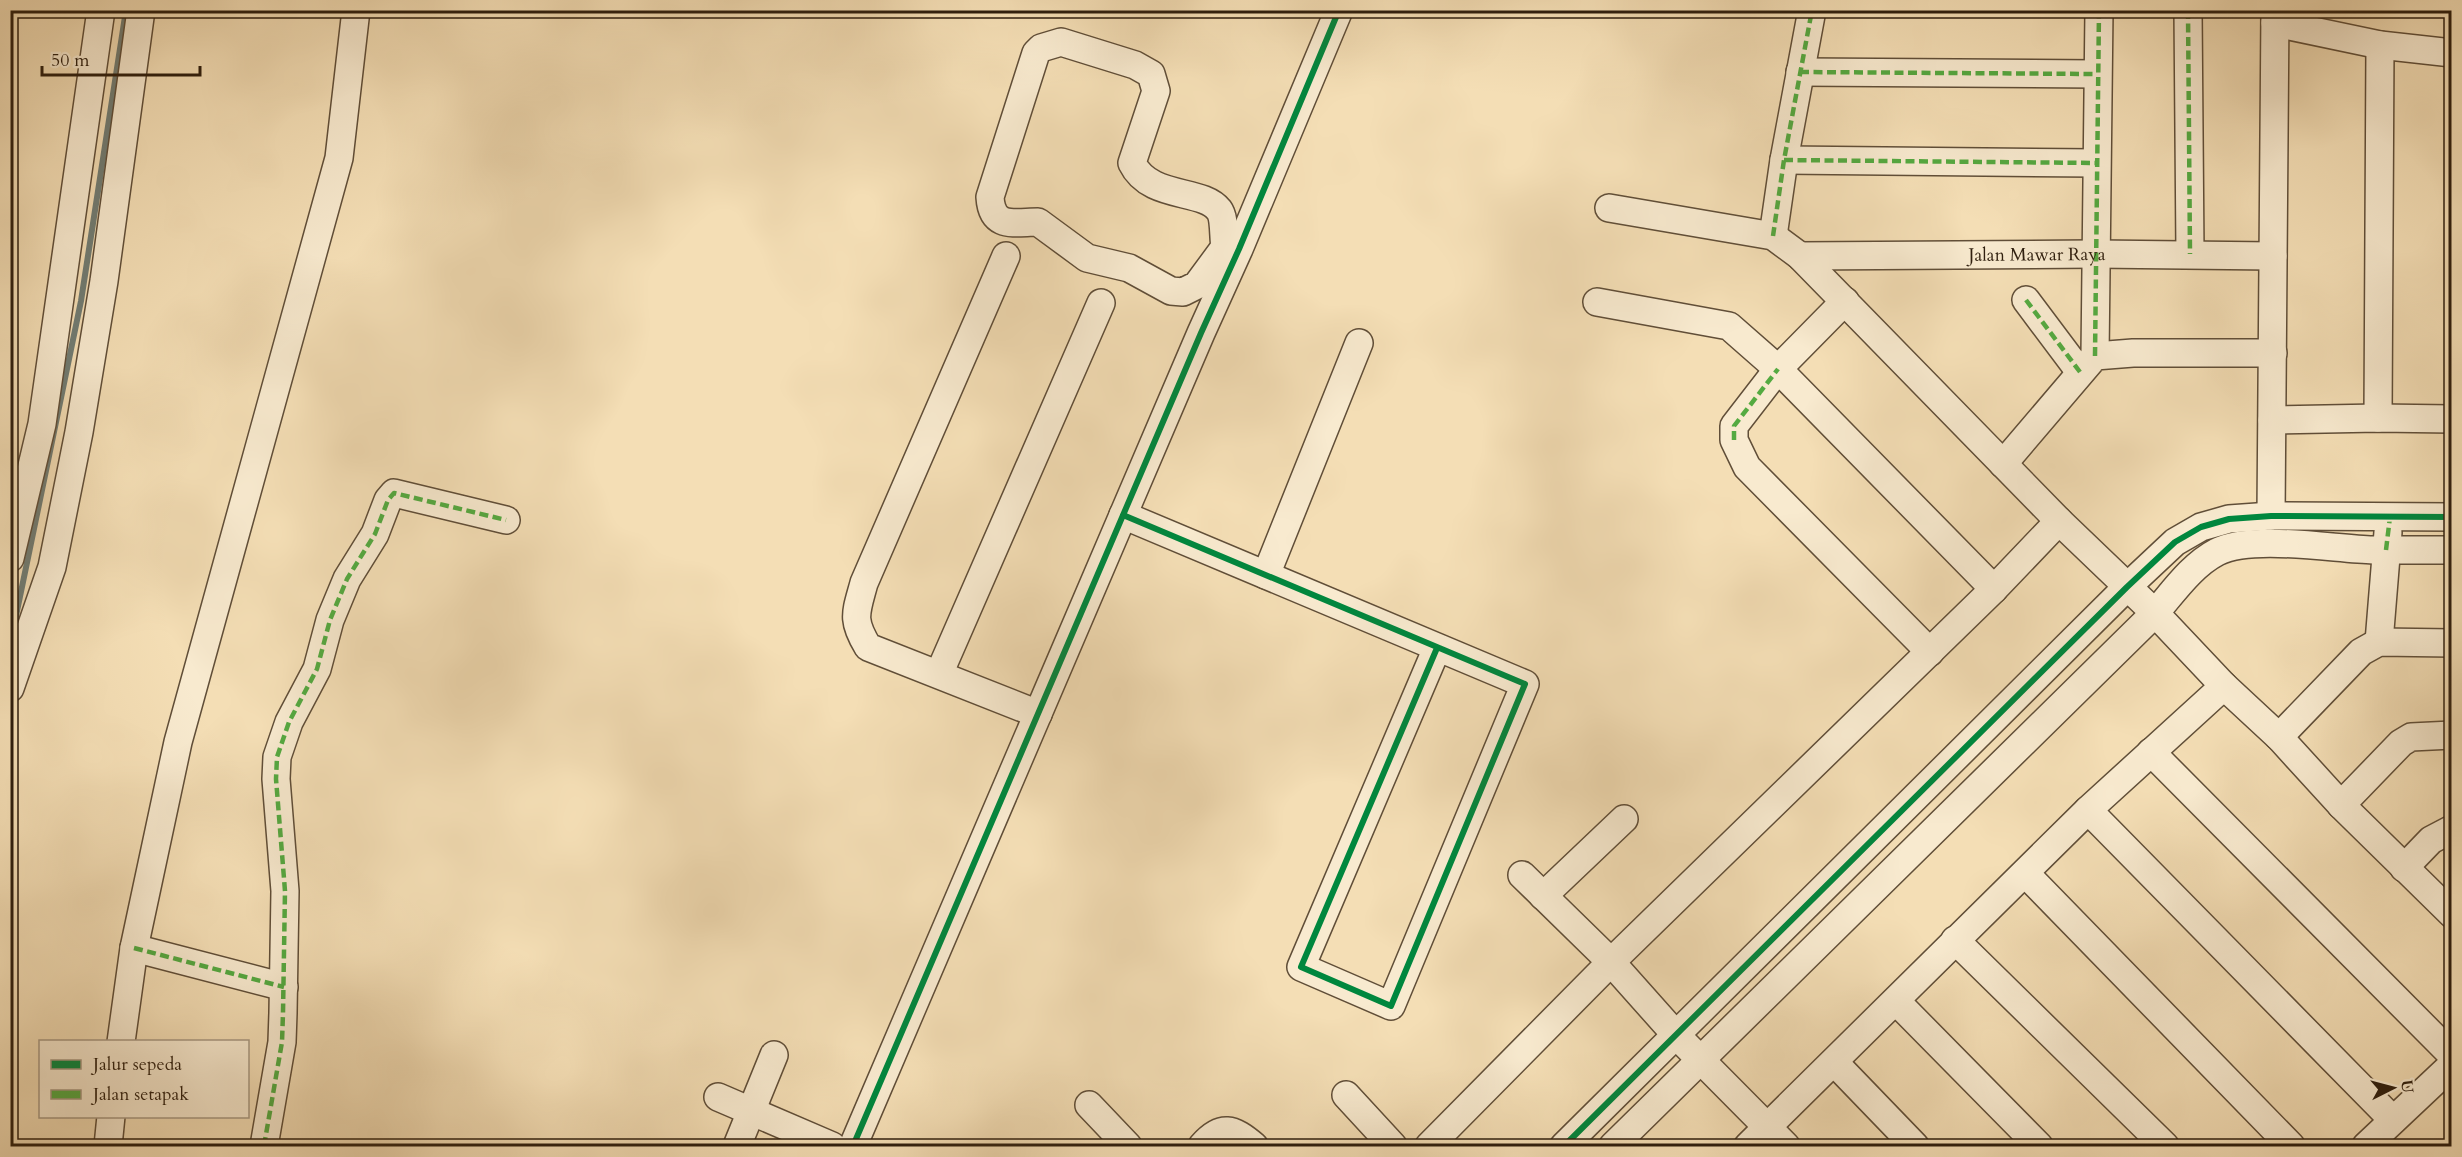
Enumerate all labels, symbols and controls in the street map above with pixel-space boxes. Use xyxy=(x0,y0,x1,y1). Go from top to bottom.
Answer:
scale bar xyxy=(42,39,200,77)
text: 50 m xyxy=(51,48,90,73)
street label: Jalan Mawar Raya xyxy=(1965,241,2106,267)
legend xyxy=(39,1040,249,1118)
text: Jalur sepeda xyxy=(90,1052,182,1077)
north arrow xyxy=(2363,1058,2423,1118)
text: U xyxy=(2395,1079,2419,1094)
text: Jalan setapak xyxy=(90,1082,189,1107)

